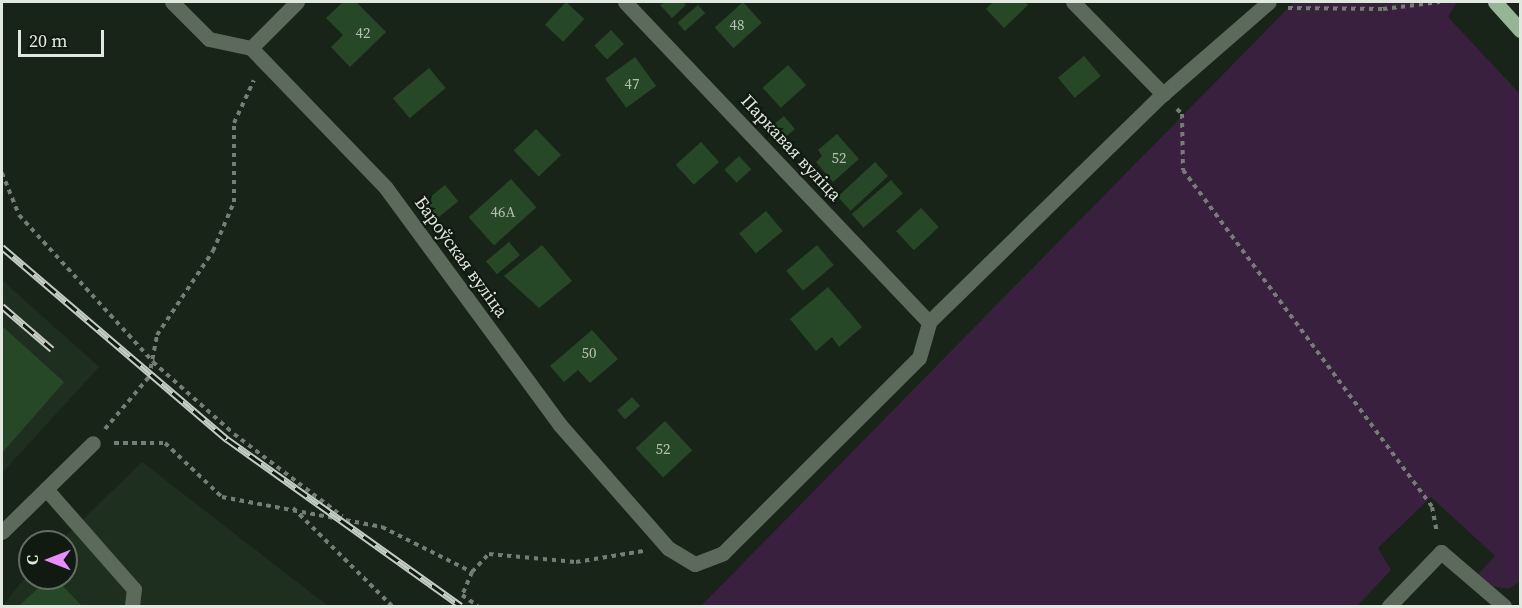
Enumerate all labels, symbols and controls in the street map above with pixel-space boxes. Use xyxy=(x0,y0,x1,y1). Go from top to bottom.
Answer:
house number: 48 xyxy=(730,16,744,34)
scale bar xyxy=(21,18,106,56)
house number: 42 xyxy=(356,24,370,42)
text: 20 m xyxy=(29,28,67,53)
house number: 47 xyxy=(625,75,639,93)
street label: Паркавая вуліца xyxy=(736,90,846,206)
house number: 52 xyxy=(832,149,846,167)
street label: Бароўская вуліца xyxy=(410,192,512,322)
house number: 46А xyxy=(491,203,515,221)
house number: 50 xyxy=(582,344,596,362)
house number: 52 xyxy=(656,440,670,458)
north arrow xyxy=(18,530,78,590)
text: С xyxy=(21,555,43,565)

